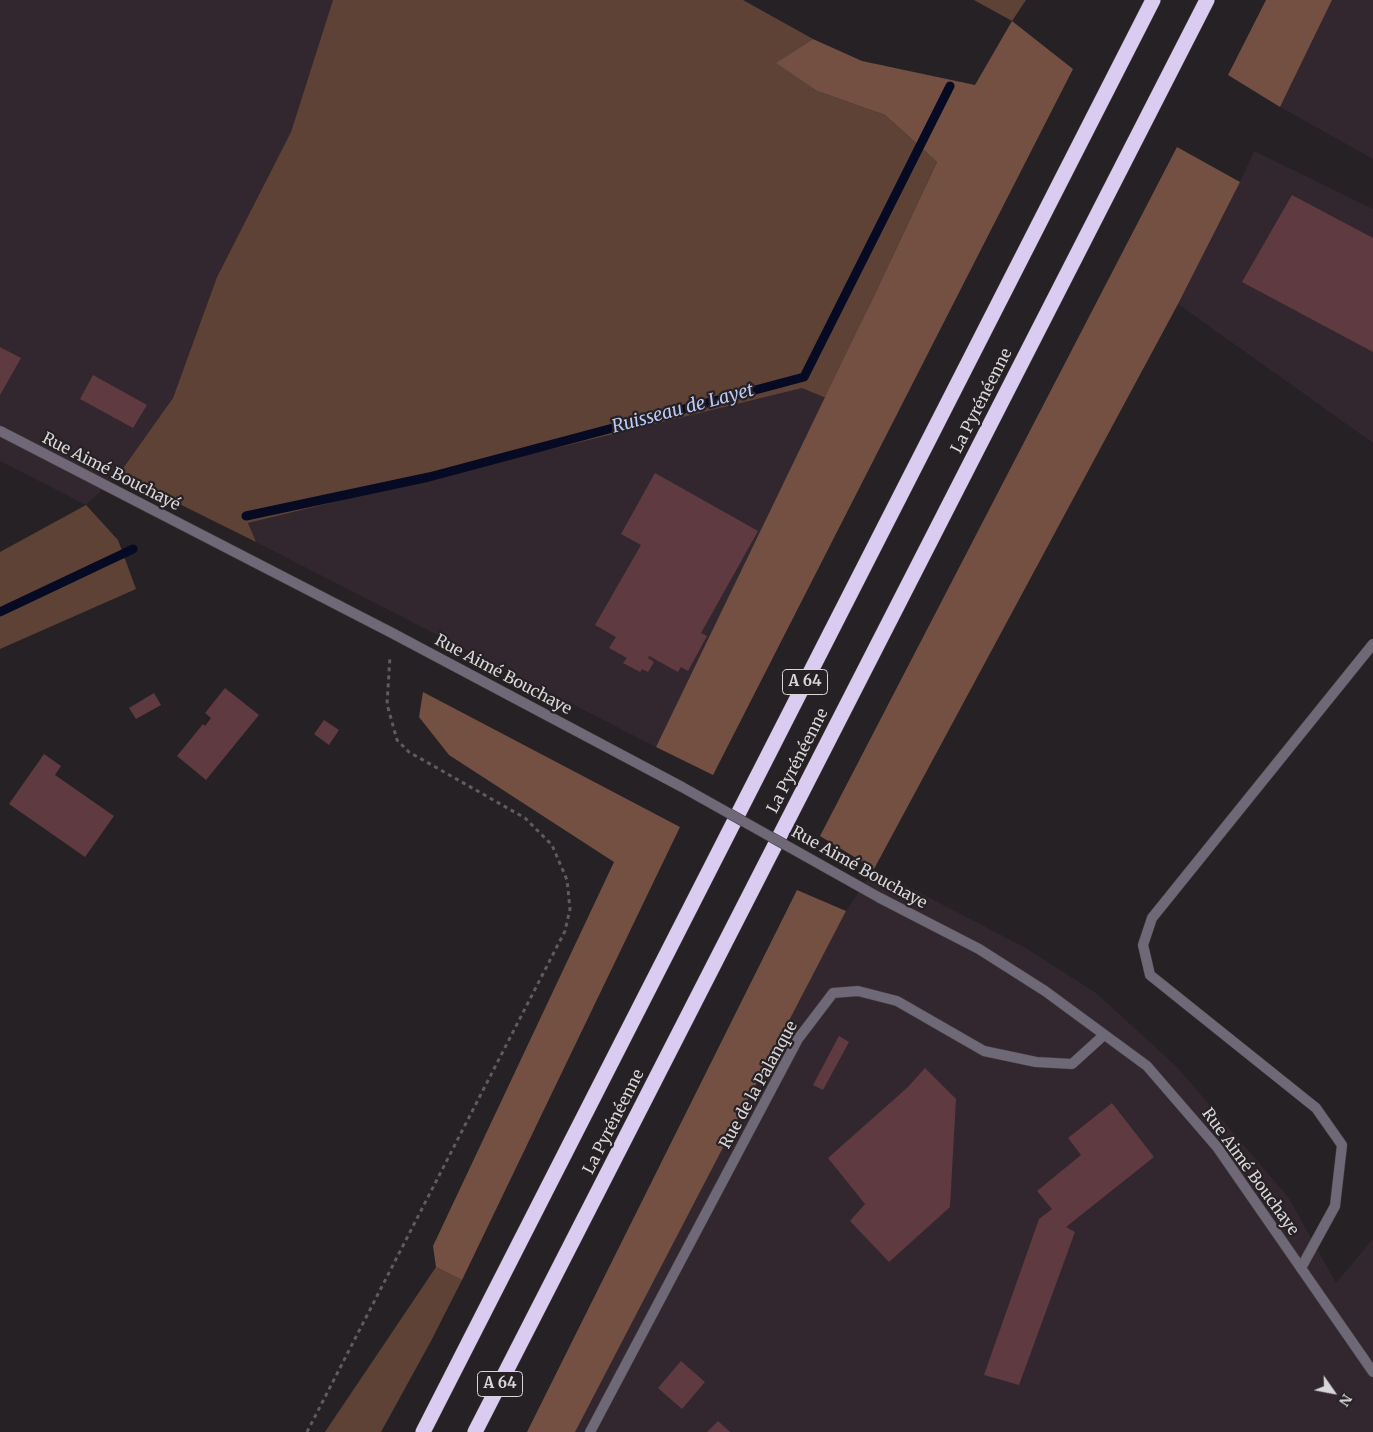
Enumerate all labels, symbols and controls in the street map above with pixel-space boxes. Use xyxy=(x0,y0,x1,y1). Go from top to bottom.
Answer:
street label: La Pyrénéenne xyxy=(947,345,1017,457)
water label: Ruisseau de Layet xyxy=(610,380,756,438)
street label: Rue Aimé Bouchayé xyxy=(39,429,183,515)
street label: Rue Aimé Bouchaye xyxy=(431,631,575,719)
road number: A 64 xyxy=(782,670,828,694)
street label: La Pyrénéenne xyxy=(763,705,833,817)
street label: Rue Aimé Bouchaye xyxy=(788,823,930,913)
street label: Rue de la Palanque xyxy=(716,1018,802,1152)
street label: La Pyrénéenne xyxy=(579,1066,649,1178)
street label: Rue Aimé Bouchaye xyxy=(1197,1105,1303,1239)
north arrow xyxy=(1308,1367,1358,1417)
road number: A 64 xyxy=(478,1372,522,1396)
text: N xyxy=(1335,1391,1356,1410)

